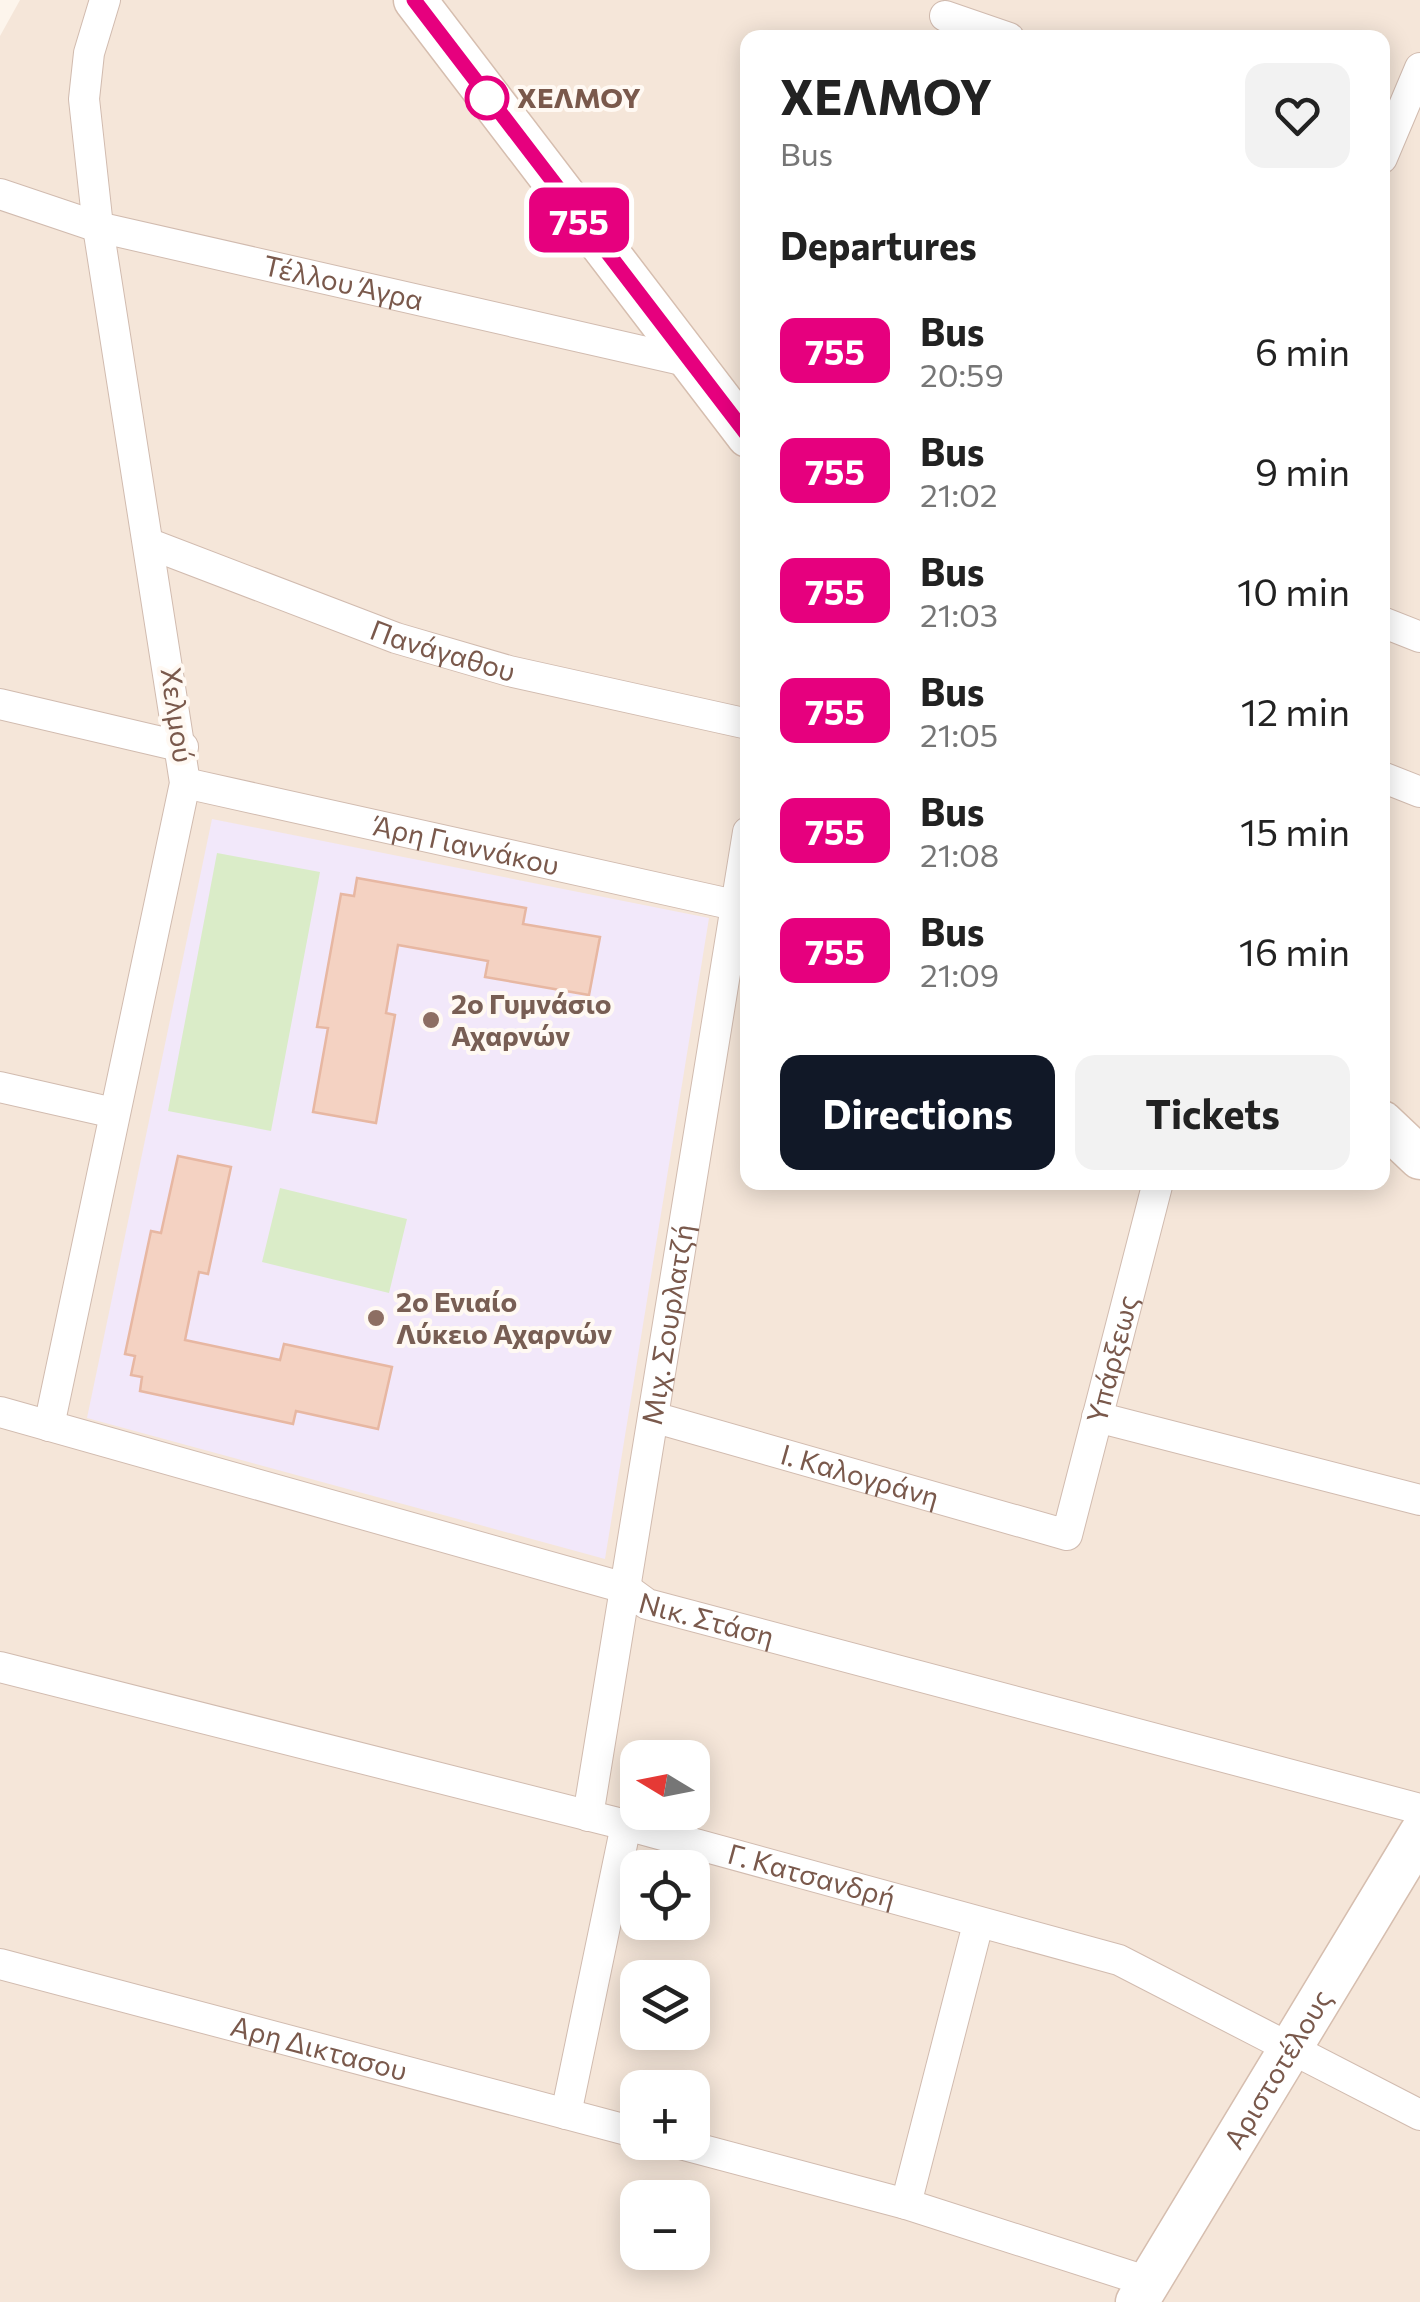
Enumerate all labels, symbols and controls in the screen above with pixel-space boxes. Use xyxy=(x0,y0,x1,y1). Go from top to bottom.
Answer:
button: heart xyxy=(1245,63,1350,168)
text: ΧΕΛΜΟΥ xyxy=(780,66,992,125)
marker: ΧΕΛΜΟΥ xyxy=(466,77,508,119)
place label: ΧΕΛΜΟΥ xyxy=(517,80,641,114)
text: Bus xyxy=(780,133,833,173)
line badge: 755 xyxy=(522,188,636,252)
text: 755 xyxy=(549,199,609,242)
text: Departures xyxy=(780,221,977,268)
street label: Τέλλου Άγρα xyxy=(260,247,427,317)
text: Bus xyxy=(920,307,985,354)
text: 6 min xyxy=(1255,327,1350,374)
text: 755 xyxy=(805,329,865,372)
text: 20:59 xyxy=(920,354,1004,394)
text: Bus xyxy=(920,427,985,474)
text: 9 min xyxy=(1255,447,1350,494)
text: 755 xyxy=(805,449,865,492)
text: 21:02 xyxy=(920,474,998,514)
text: Bus xyxy=(920,547,985,594)
text: 10 min xyxy=(1237,567,1350,614)
text: 755 xyxy=(805,569,865,612)
text: 21:03 xyxy=(920,594,998,634)
street label: Πανάγαθου xyxy=(366,612,520,688)
street label: Χελμού xyxy=(154,665,201,765)
text: Bus xyxy=(920,667,985,714)
text: 12 min xyxy=(1241,687,1350,734)
text: 755 xyxy=(805,689,865,732)
text: 21:05 xyxy=(920,714,998,754)
text: Bus xyxy=(920,787,985,834)
street label: Άρη Γιαννάκου xyxy=(369,807,562,882)
text: 15 min xyxy=(1240,807,1350,854)
text: 755 xyxy=(805,809,865,852)
text: 21:08 xyxy=(920,834,999,874)
text: Bus xyxy=(920,907,985,954)
text: 16 min xyxy=(1239,927,1350,974)
text: 755 xyxy=(805,929,865,972)
text: 21:09 xyxy=(920,954,999,994)
place label: 2ο Γυμνάσιο Αχαρνών xyxy=(451,986,612,1052)
marker: 2ο Γυμνάσιο Αχαρνών xyxy=(420,1009,442,1031)
button: Directions xyxy=(780,1055,1055,1170)
button: Tickets xyxy=(1075,1055,1350,1170)
street label: Μιχ. Σουρλατζή xyxy=(634,1221,700,1427)
place label: 2ο Ενιαίο Λύκειο Αχαρνών xyxy=(396,1284,612,1350)
street label: Υπάρξεως xyxy=(1079,1291,1144,1427)
marker: 2ο Ενιαίο Λύκειο Αχαρνών xyxy=(365,1307,387,1329)
street label: Ι. Καλογράνη xyxy=(777,1436,943,1514)
street label: Νικ. Στάση xyxy=(635,1585,778,1653)
north arrow xyxy=(620,1740,710,1830)
map controls xyxy=(620,1740,710,2270)
street label: Γ. Κατσανδρή xyxy=(724,1836,899,1914)
button: locate xyxy=(620,1850,710,1940)
button: layers xyxy=(620,1960,710,2050)
street label: Αριστοτέλους xyxy=(1216,1983,1338,2155)
street label: Αρη Δικτασου xyxy=(227,2008,411,2087)
button: + xyxy=(620,2070,710,2160)
button: − xyxy=(620,2180,710,2270)

